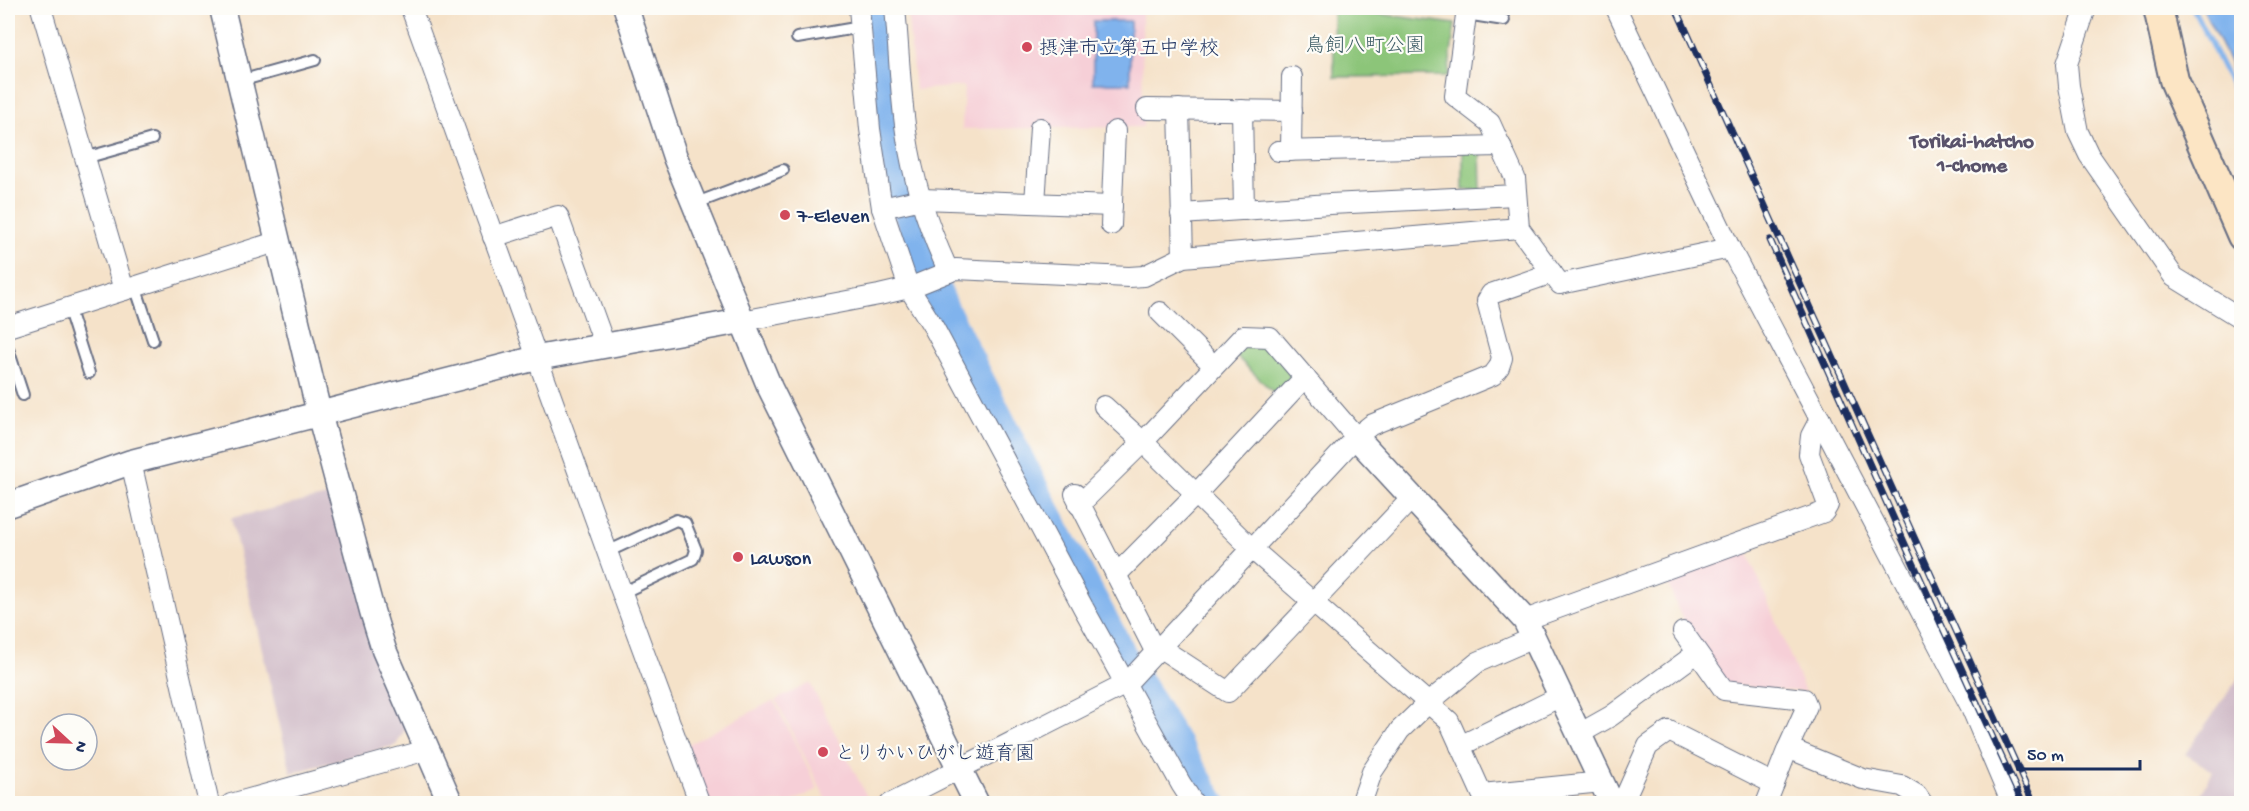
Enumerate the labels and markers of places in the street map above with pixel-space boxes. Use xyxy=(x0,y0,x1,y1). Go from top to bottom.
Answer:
place label: 摂津市立第五中学校 xyxy=(1039,37,1219,62)
marker: 摂津市立第五中学校 xyxy=(1020,40,1034,54)
place label: 7-Eleven xyxy=(796,207,870,230)
marker: 7-Eleven xyxy=(778,208,792,222)
place label: Lawson xyxy=(750,549,812,572)
marker: Lawson xyxy=(731,550,745,564)
place label: とりかいひがし遊育園 xyxy=(835,742,1035,767)
marker: とりかいひがし遊育園 xyxy=(816,745,830,759)

